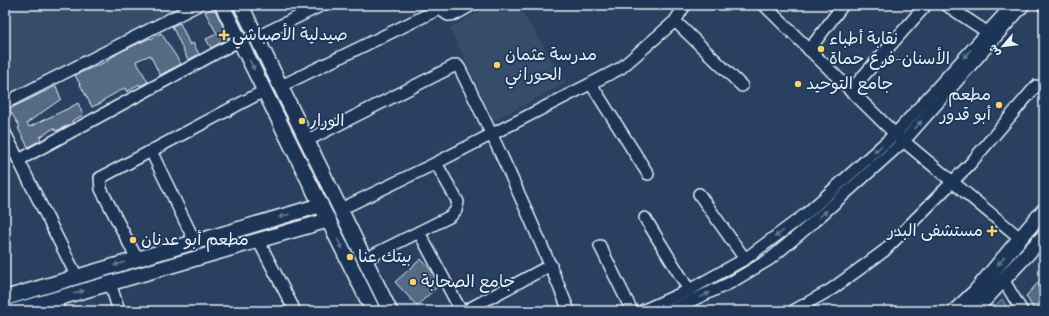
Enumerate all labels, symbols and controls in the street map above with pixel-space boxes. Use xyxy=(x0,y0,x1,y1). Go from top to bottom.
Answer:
place label: صيدلية الأصباشي xyxy=(232,23,348,49)
north arrow xyxy=(983,26,1023,66)
place label: نقابة أطباء الأسنان-فرع حماة xyxy=(829,27,950,72)
marker: صيدلية الأصباشي xyxy=(219,30,229,40)
text: ش xyxy=(985,41,1005,59)
place label: مدرسة عثمان الحوراني xyxy=(505,43,597,89)
marker: نقابة أطباء الأسنان-فرع حماة xyxy=(816,44,826,54)
one-way arrow xyxy=(963,50,972,59)
one-way arrow xyxy=(249,59,255,71)
marker: مدرسة عثمان الحوراني xyxy=(492,60,502,70)
place label: جامع التوحيد xyxy=(806,72,893,97)
marker: جامع التوحيد xyxy=(793,79,803,89)
place label: مطعم أبو قدور xyxy=(938,83,991,128)
marker: مطعم أبو قدور xyxy=(994,100,1004,110)
place label: الورار xyxy=(309,109,344,134)
marker: الورار xyxy=(297,116,307,126)
one-way arrow xyxy=(913,120,923,130)
one-way arrow xyxy=(873,144,883,154)
one-way arrow xyxy=(818,209,828,218)
one-way arrow xyxy=(278,213,290,219)
place label: مستشفى البدر xyxy=(885,219,983,244)
marker: مستشفى البدر xyxy=(986,225,998,237)
place label: مطعم أبو عدنان xyxy=(141,228,249,253)
one-way arrow xyxy=(774,230,785,238)
marker: مطعم أبو عدنان xyxy=(128,235,138,245)
one-way arrow xyxy=(337,239,343,250)
place label: بيتك عنا xyxy=(358,245,412,270)
marker: بيتك عنا xyxy=(345,252,355,262)
one-way arrow xyxy=(996,256,1005,267)
one-way arrow xyxy=(113,261,125,267)
place label: جامع الصحابة xyxy=(421,270,515,295)
marker: جامع الصحابة xyxy=(408,277,418,287)
one-way arrow xyxy=(73,289,85,295)
one-way arrow xyxy=(699,292,711,298)

